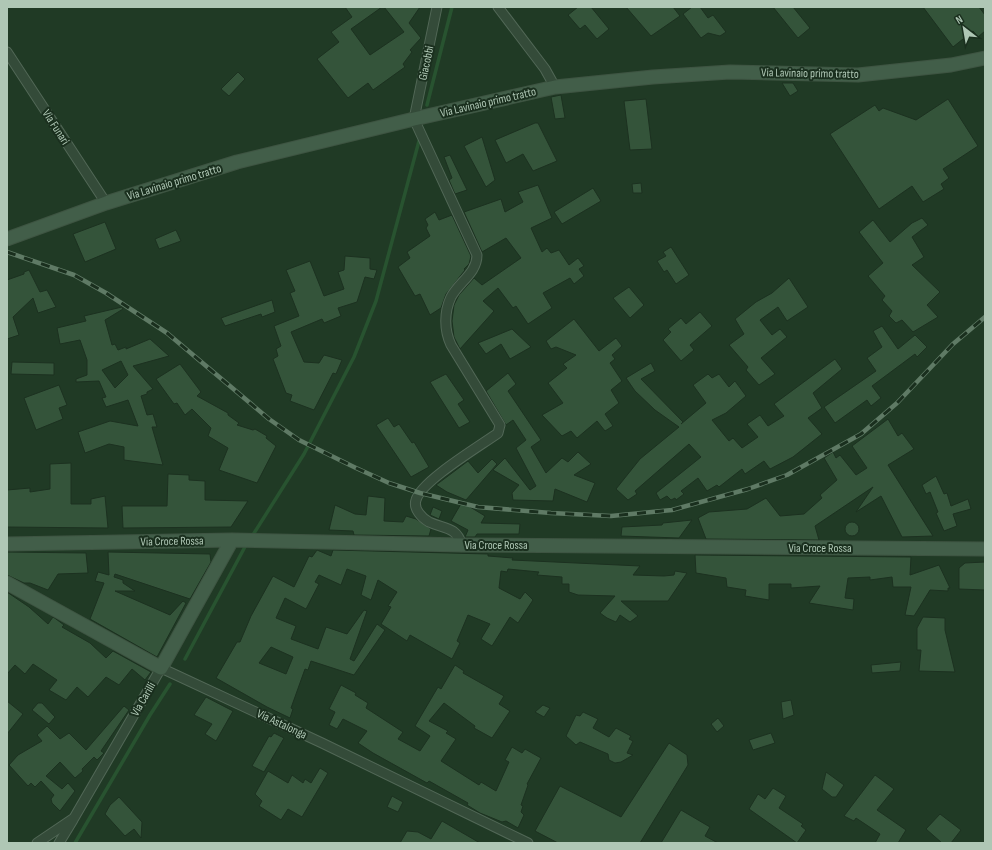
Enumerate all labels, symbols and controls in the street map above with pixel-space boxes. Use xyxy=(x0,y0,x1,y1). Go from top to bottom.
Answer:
north arrow xyxy=(944,8,984,48)
text: N xyxy=(953,13,965,27)
street label: Giacobbi xyxy=(416,45,437,82)
street label: Via Lavinaio primo tratto xyxy=(761,65,859,82)
street label: Via Lavinaio primo tratto xyxy=(439,84,537,121)
street label: Via Funari xyxy=(39,107,73,148)
street label: Via Lavinaio primo tratto xyxy=(125,161,223,204)
street label: Via Croce Rossa xyxy=(140,533,204,550)
street label: Via Croce Rossa xyxy=(464,538,528,553)
street label: Via Croce Rossa xyxy=(788,541,852,556)
street label: Via Carilli xyxy=(128,679,159,719)
street label: Via Astalonga xyxy=(254,706,310,743)

